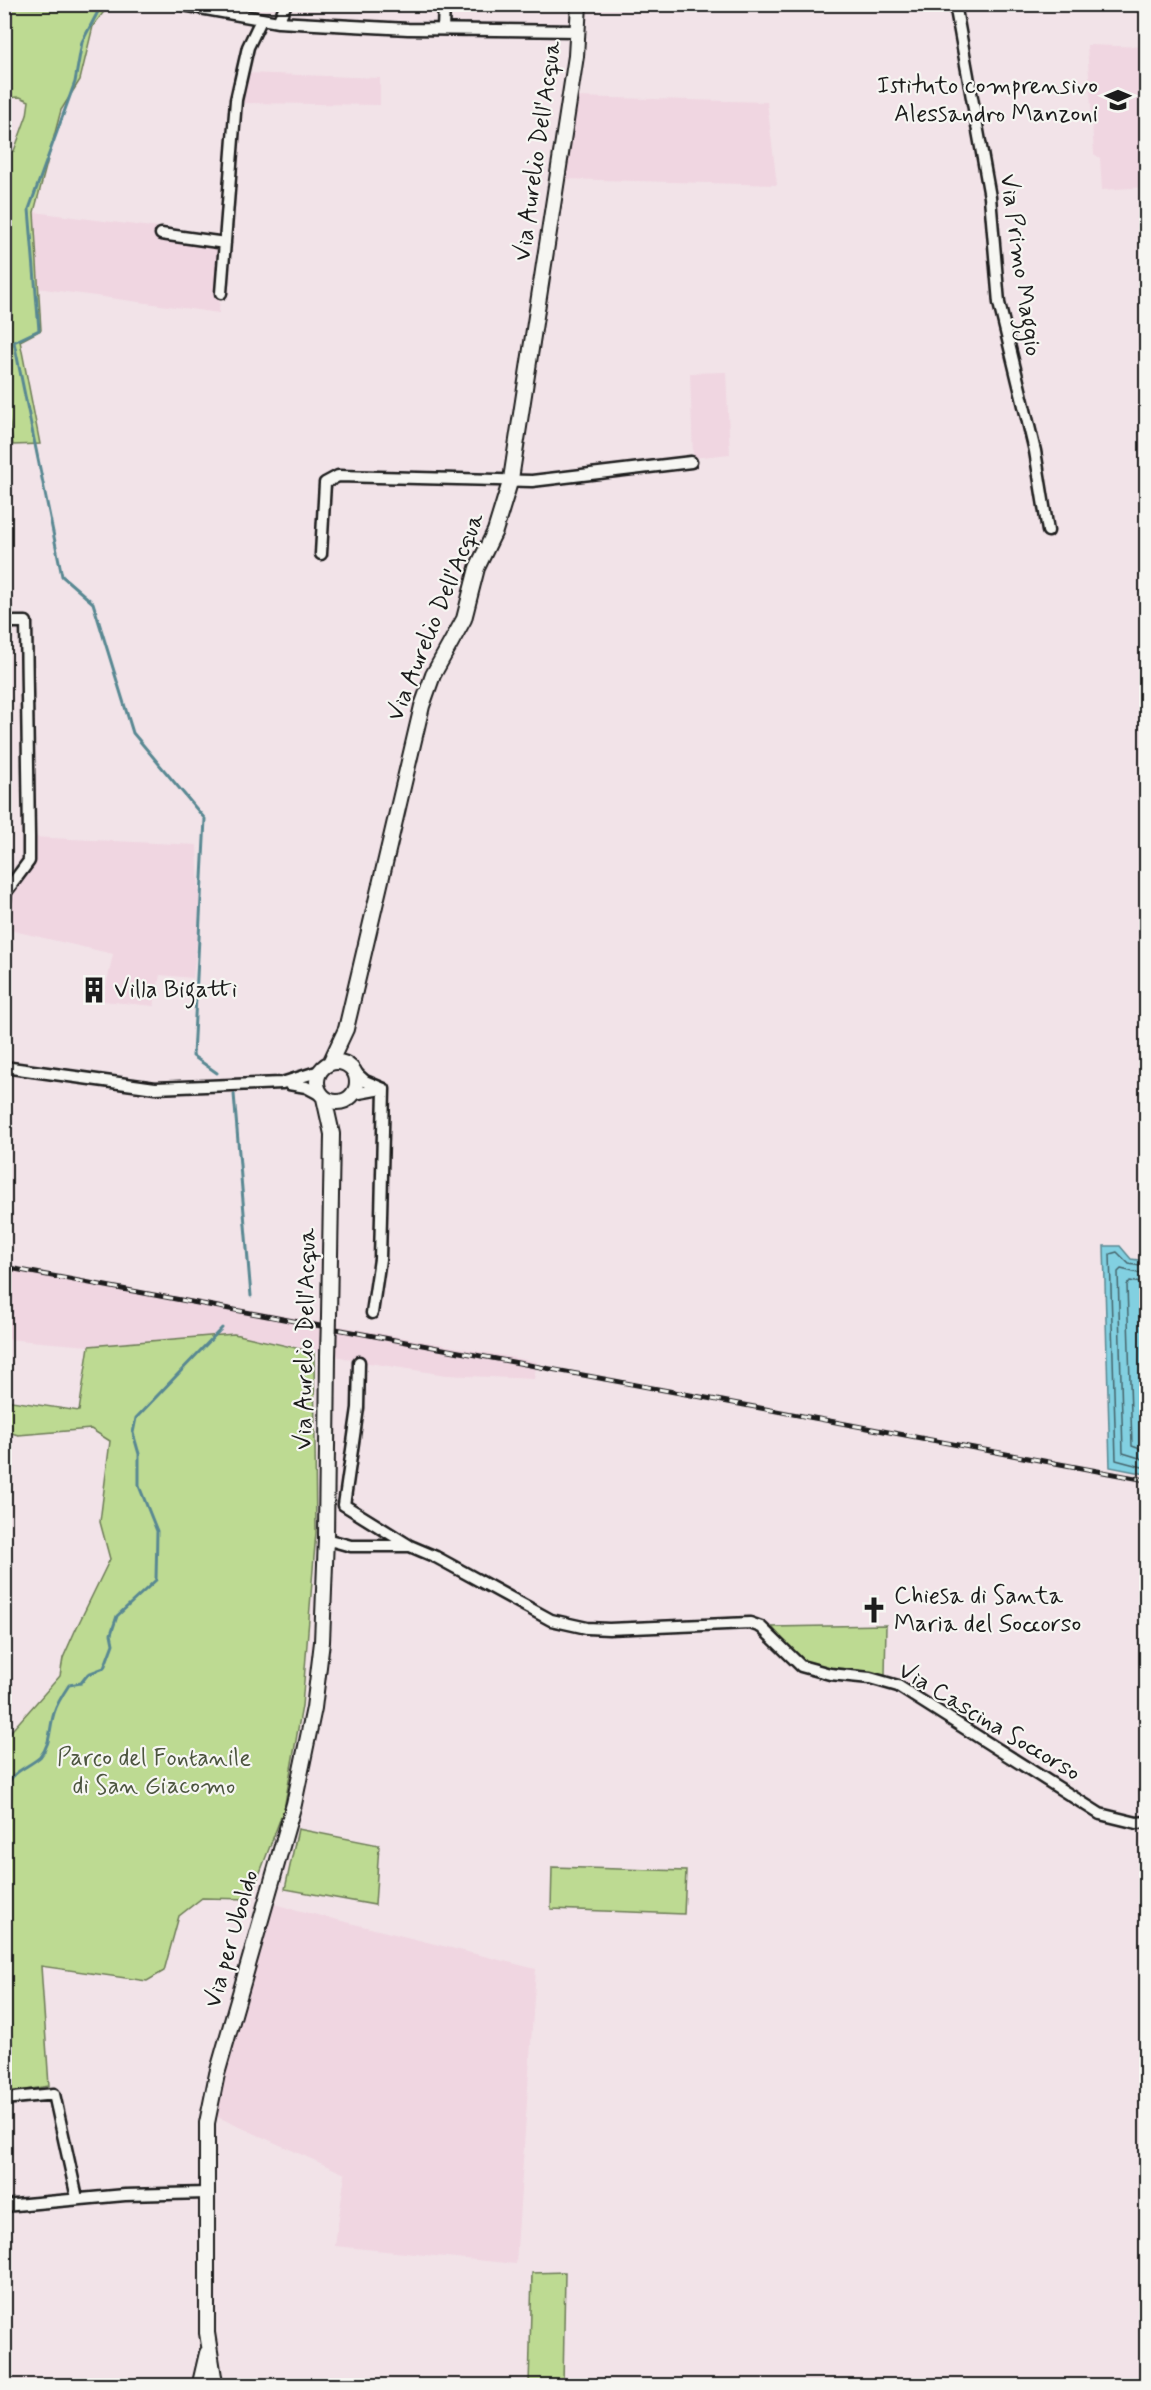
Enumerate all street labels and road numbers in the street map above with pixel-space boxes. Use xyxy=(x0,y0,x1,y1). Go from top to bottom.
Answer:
street label: Via Aurelio Dell'Acqua xyxy=(507,38,569,263)
street label: Via Primo Maggio xyxy=(989,172,1048,358)
street label: Via Aurelio Dell'Acqua xyxy=(380,508,492,726)
street label: Via Aurelio Dell'Acqua xyxy=(289,1227,323,1450)
street label: Via Cascina Soccorso xyxy=(892,1655,1086,1789)
street label: Via per Uboldo xyxy=(198,1866,266,2012)

